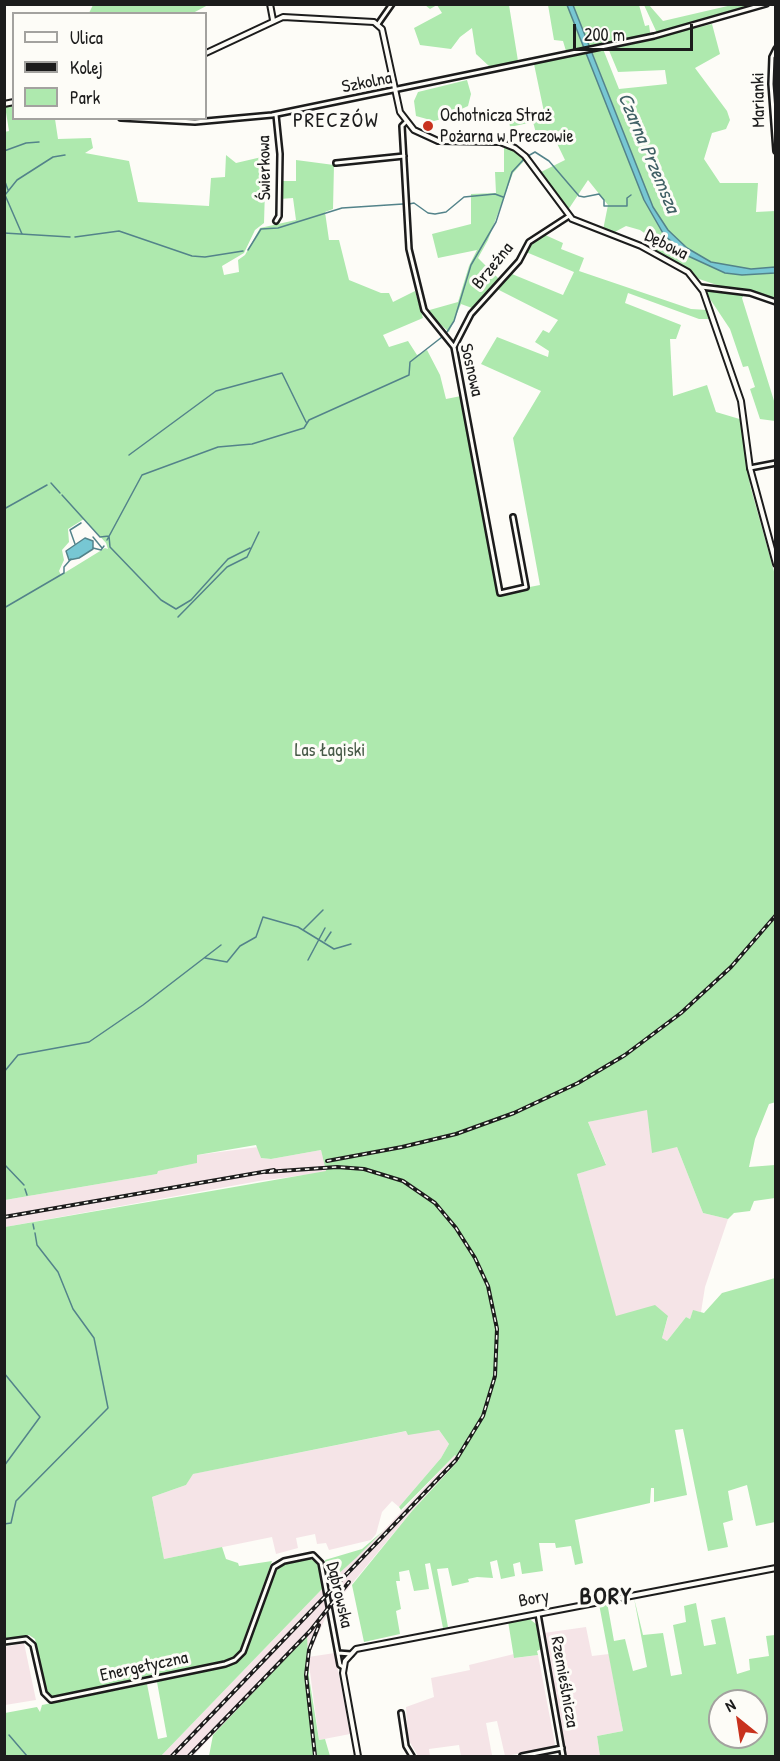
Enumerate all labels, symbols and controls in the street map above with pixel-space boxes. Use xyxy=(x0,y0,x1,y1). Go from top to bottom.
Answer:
legend xyxy=(12,12,207,120)
scale bar xyxy=(576,12,696,50)
text: 200 m xyxy=(584,22,625,47)
text: Ulica xyxy=(70,25,103,50)
text: Kolej xyxy=(70,55,103,80)
street label: Szkolna xyxy=(340,68,394,98)
street label: Marianki xyxy=(748,72,770,128)
text: Park xyxy=(70,85,100,110)
water label: Czarna Przemsza xyxy=(612,89,684,217)
place label: Ochotnicza Straż Pożarna w Preczowie xyxy=(440,105,574,148)
district label: PRECZÓW xyxy=(293,108,379,134)
marker: Ochotnicza Straż Pożarna w Preczowie xyxy=(421,119,435,133)
street label: Świerkowa xyxy=(254,135,276,201)
street label: Dębowa xyxy=(641,225,691,265)
street label: Brzeźna xyxy=(468,238,518,294)
street label: Sosnowa xyxy=(454,342,488,398)
park label: Las Łagiski xyxy=(295,740,365,762)
street label: Dąbrowska xyxy=(321,1560,357,1630)
district label: BORY xyxy=(579,1584,633,1612)
street label: Bory xyxy=(517,1585,551,1613)
street label: Rzemieślnicza xyxy=(545,1635,583,1729)
street label: Energetyczna xyxy=(98,1647,190,1687)
north arrow xyxy=(708,1689,768,1749)
text: N xyxy=(721,1693,739,1717)

